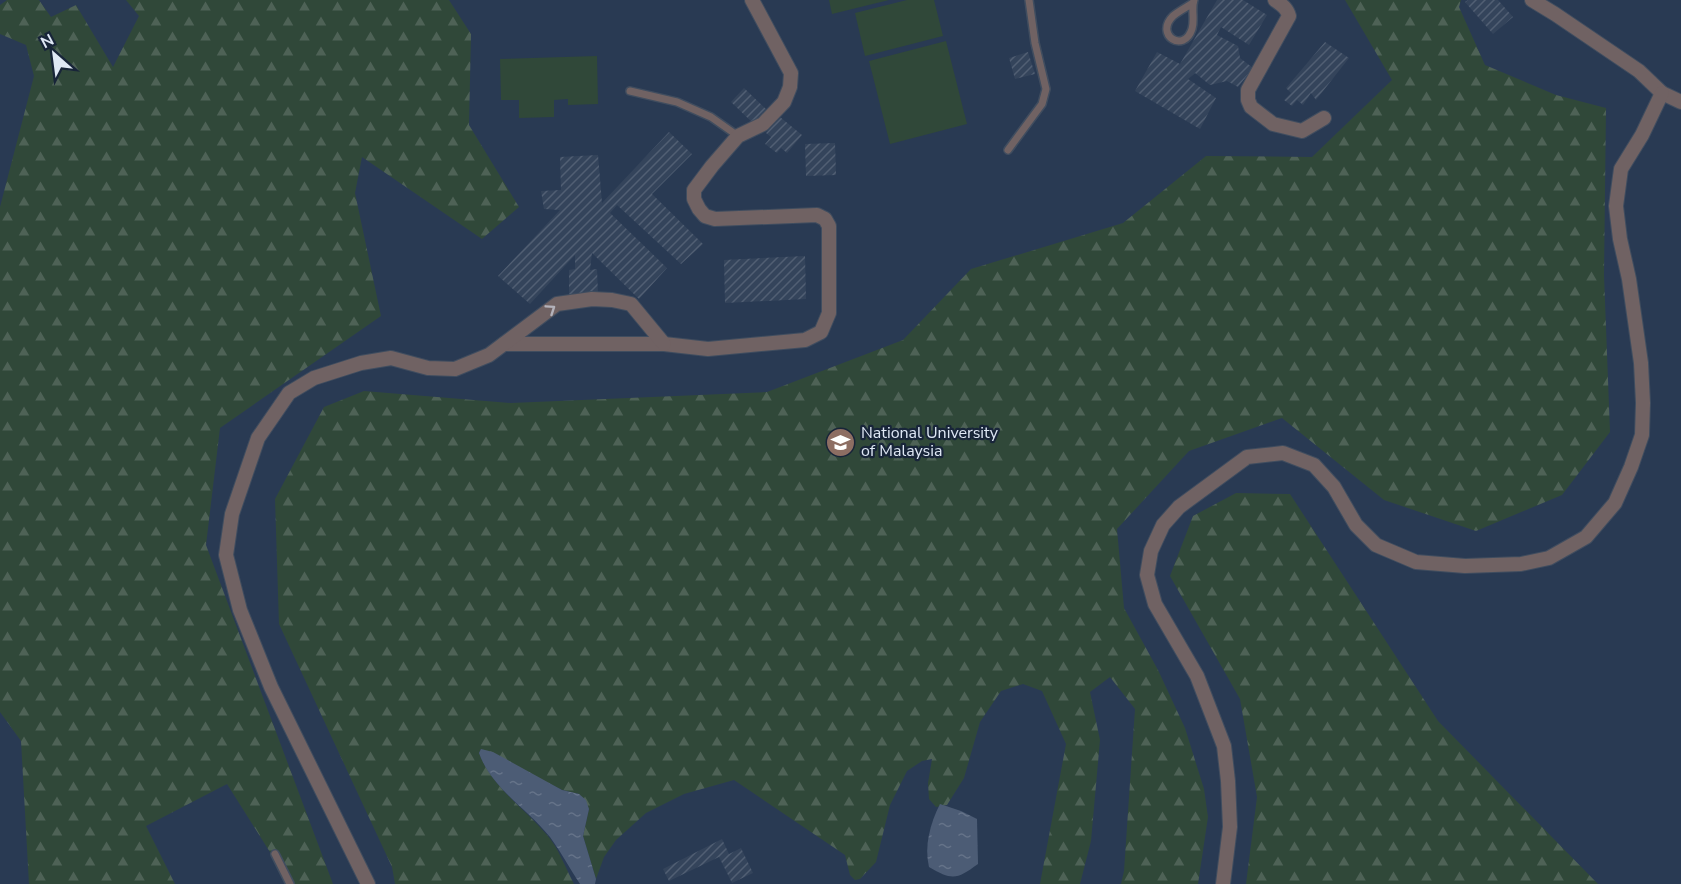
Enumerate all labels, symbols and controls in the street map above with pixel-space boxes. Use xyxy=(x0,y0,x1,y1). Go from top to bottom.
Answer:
north arrow xyxy=(24,24,84,84)
text: N xyxy=(37,29,58,54)
one-way arrow xyxy=(545,305,556,316)
place label: National University of Malaysia xyxy=(861,422,999,462)
school or university icon: National University of Malaysia xyxy=(824,426,856,458)

